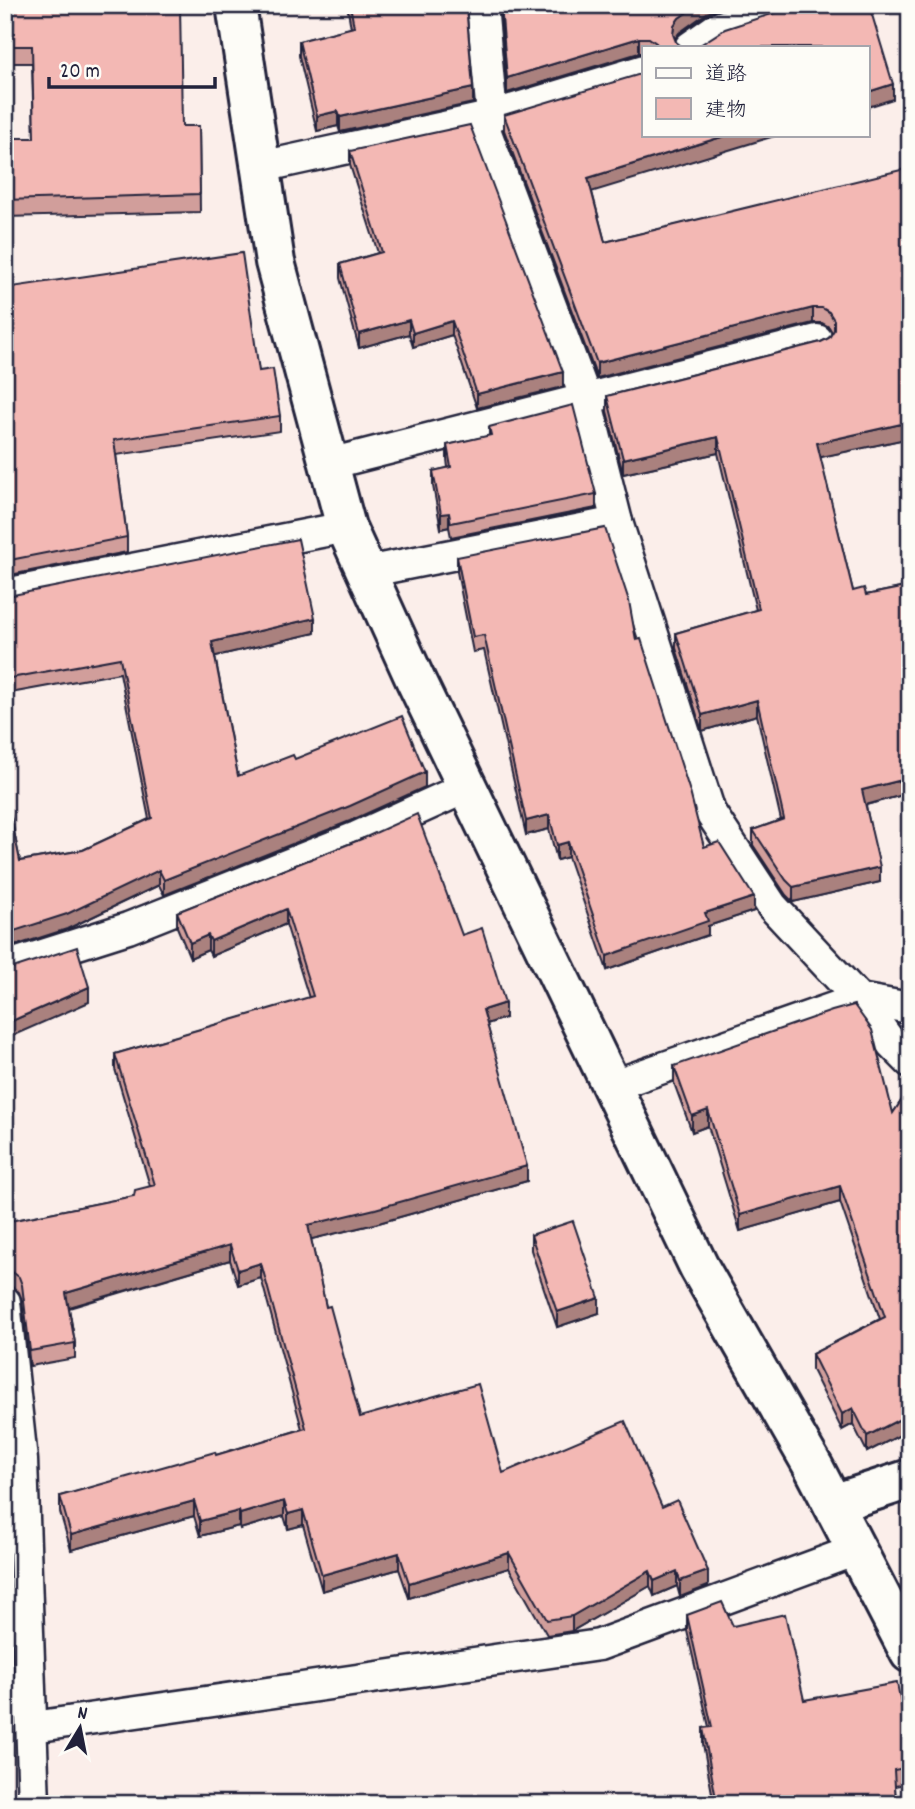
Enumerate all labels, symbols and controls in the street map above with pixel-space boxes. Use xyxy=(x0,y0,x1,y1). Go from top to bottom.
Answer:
scale bar xyxy=(49,46,215,90)
legend xyxy=(642,46,870,136)
text: 20 m xyxy=(60,58,100,88)
text: 道路 xyxy=(705,61,747,91)
text: 建物 xyxy=(705,97,747,127)
north arrow xyxy=(46,1694,116,1764)
text: N xyxy=(75,1701,89,1729)

